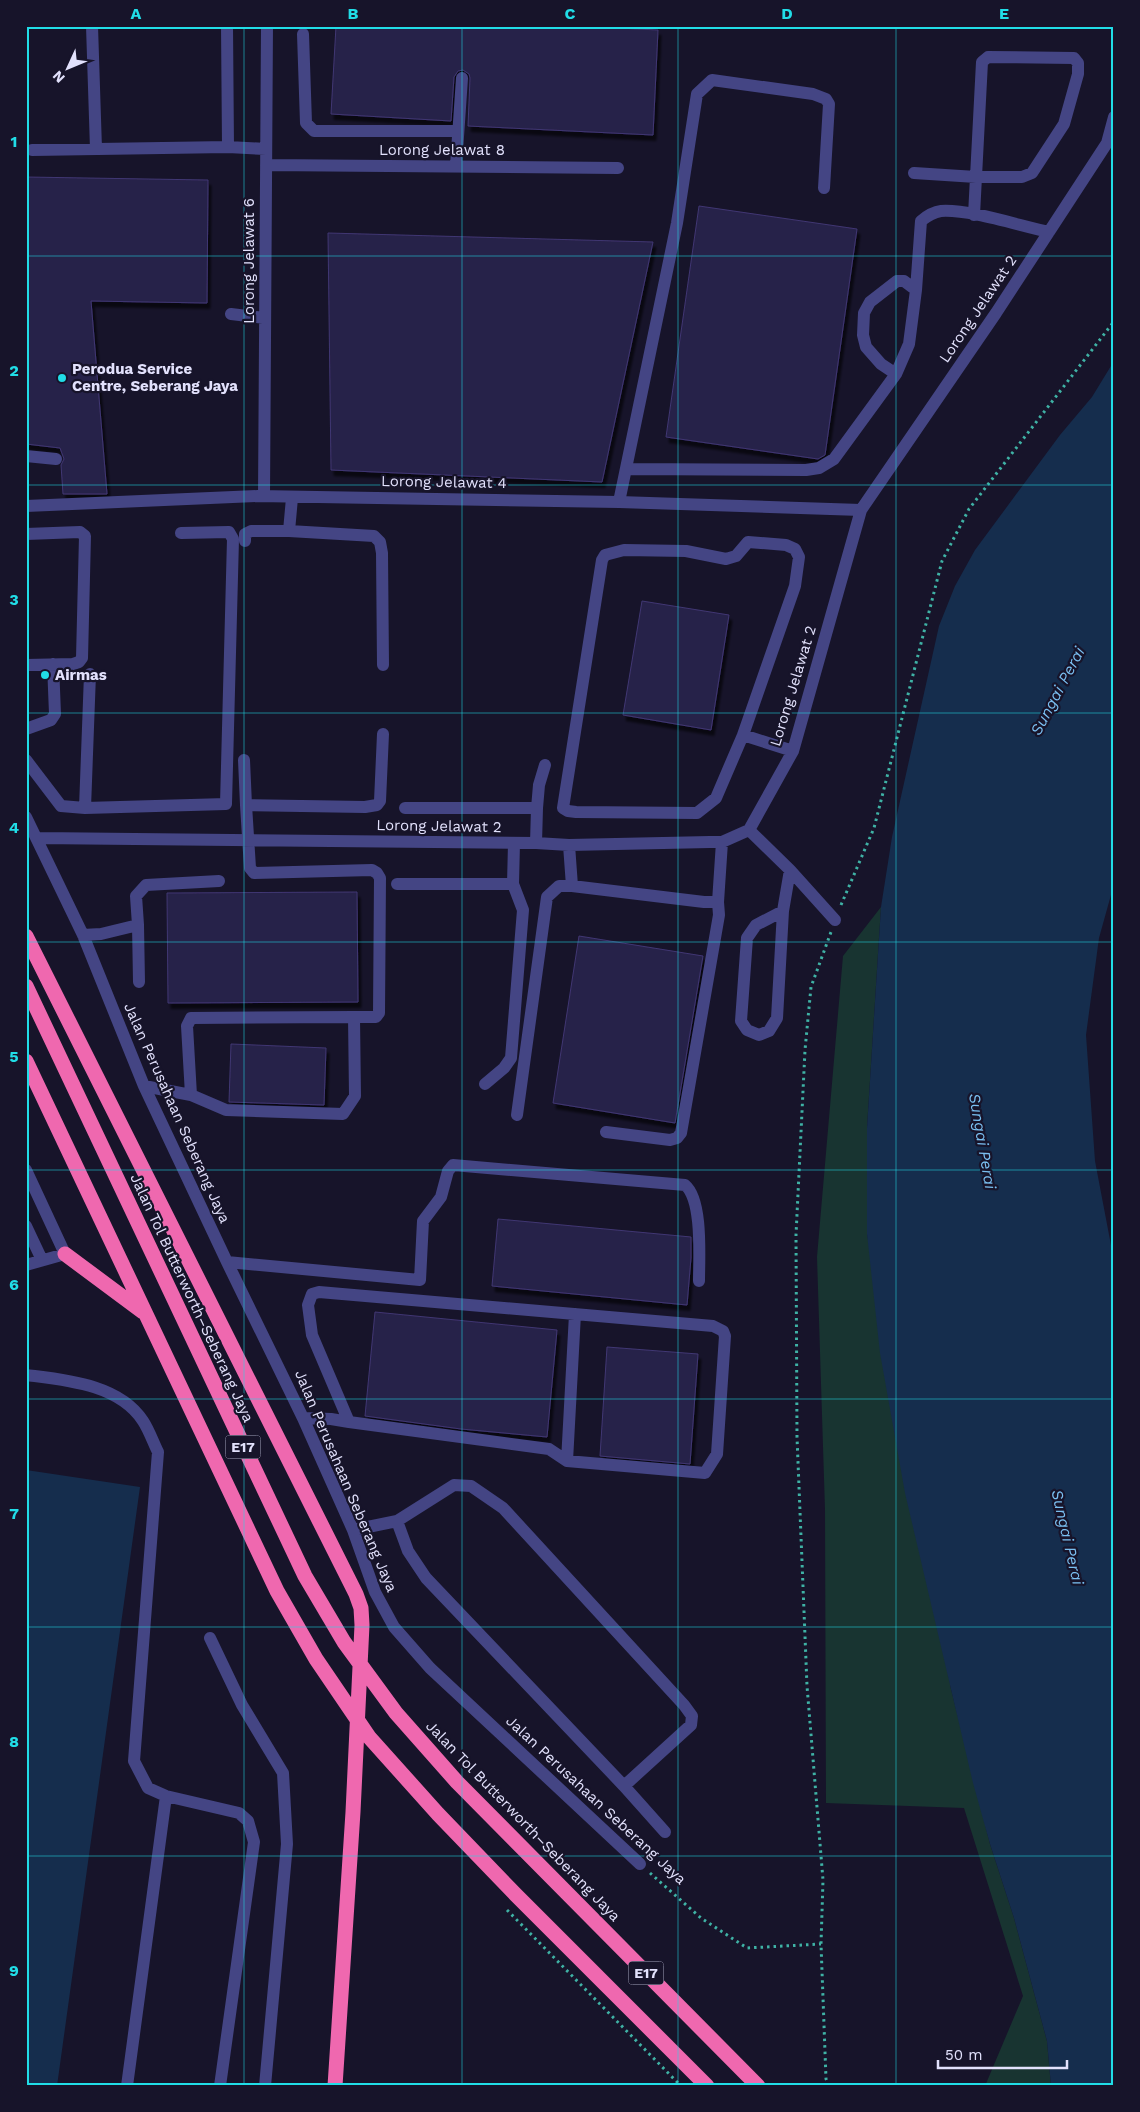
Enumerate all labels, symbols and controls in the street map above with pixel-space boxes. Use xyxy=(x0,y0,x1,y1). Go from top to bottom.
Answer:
text: A xyxy=(131,4,142,23)
text: B xyxy=(348,4,359,23)
text: C xyxy=(565,4,576,23)
text: D xyxy=(781,4,793,23)
text: E xyxy=(999,4,1009,23)
north arrow xyxy=(42,42,92,92)
text: N xyxy=(49,68,68,86)
text: 1 xyxy=(11,132,17,151)
street label: Lorong Jelawat 8 xyxy=(379,141,505,159)
street label: Lorong Jelawat 6 xyxy=(240,198,258,324)
street label: Lorong Jelawat 2 xyxy=(936,252,1020,366)
place label: Perodua Service Centre, Seberang Jaya xyxy=(72,360,238,395)
text: 2 xyxy=(9,361,19,380)
marker: Perodua Service Centre, Seberang Jaya xyxy=(56,372,68,384)
street label: Lorong Jelawat 4 xyxy=(381,472,507,492)
text: 3 xyxy=(9,590,19,609)
street label: Lorong Jelawat 2 xyxy=(766,623,820,749)
water label: Sungai Perai xyxy=(1026,643,1089,739)
place label: Airmas xyxy=(55,666,107,684)
marker: Airmas xyxy=(39,669,51,681)
street label: Lorong Jelawat 2 xyxy=(376,816,502,836)
text: 4 xyxy=(9,818,19,837)
street label: Jalan Perusahaan Seberang Jaya xyxy=(120,1000,234,1226)
text: 5 xyxy=(9,1047,19,1066)
water label: Sungai Perai xyxy=(965,1092,1000,1191)
street label: Jalan Tol Butterworth–Seberang Jaya xyxy=(126,1171,258,1426)
text: 6 xyxy=(9,1275,19,1294)
street label: Jalan Perusahaan Seberang Jaya xyxy=(291,1367,401,1595)
road number: E17 xyxy=(226,1435,260,1458)
water label: Sungai Perai xyxy=(1047,1488,1088,1587)
text: 7 xyxy=(9,1504,19,1523)
street label: Jalan Perusahaan Seberang Jaya xyxy=(502,1712,690,1889)
street label: Jalan Tol Butterworth–Seberang Jaya xyxy=(422,1717,624,1925)
text: 8 xyxy=(9,1732,19,1751)
text: 9 xyxy=(9,1961,19,1980)
road number: E17 xyxy=(628,1962,664,1985)
scale bar xyxy=(938,2037,1066,2069)
text: 50 m xyxy=(945,2046,982,2064)

